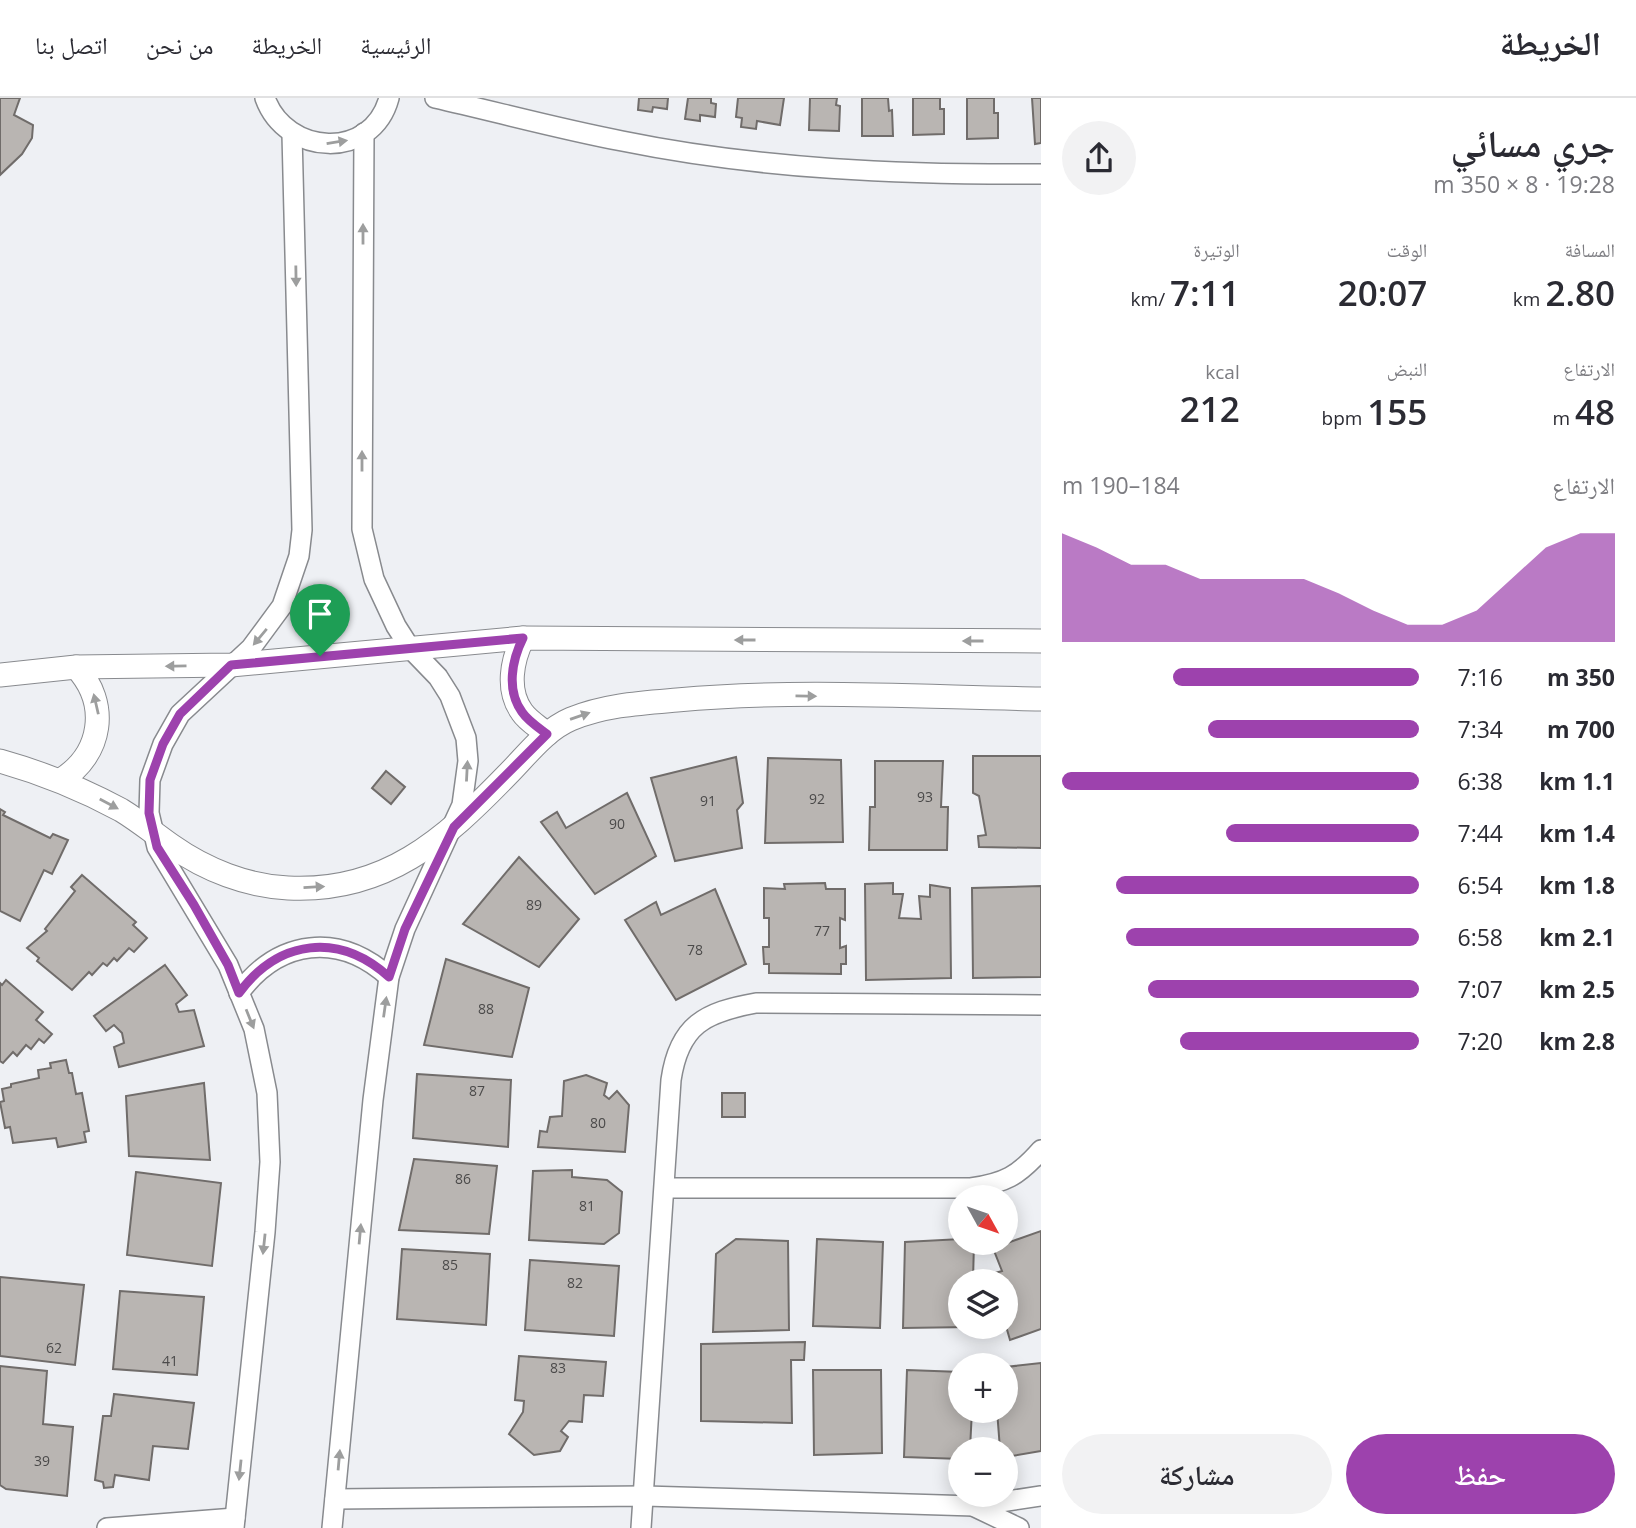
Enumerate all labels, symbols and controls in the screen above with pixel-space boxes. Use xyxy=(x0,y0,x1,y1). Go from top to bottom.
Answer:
text: الخريطة xyxy=(1500,20,1601,65)
text: اتصل بنا xyxy=(35,28,108,61)
text: من نحن xyxy=(146,28,214,61)
text: الخريطة xyxy=(252,28,322,61)
text: الرئيسية xyxy=(360,28,431,61)
text: جري مسائي xyxy=(1451,116,1615,168)
button: share xyxy=(1062,121,1136,195)
one-way arrow xyxy=(326,136,348,147)
text: 19:28 · 8 × 350 m xyxy=(1433,168,1615,200)
one-way arrow xyxy=(357,222,369,244)
text: الوتيرة xyxy=(1193,237,1240,263)
text: الوقت xyxy=(1386,237,1427,263)
text: المسافة xyxy=(1565,237,1615,263)
one-way arrow xyxy=(290,265,301,287)
text: 7:11 xyxy=(1170,269,1240,316)
text: 20:07 xyxy=(1338,269,1427,316)
text: 2.80 xyxy=(1545,269,1615,316)
text: /km xyxy=(1131,286,1170,312)
text: km xyxy=(1513,286,1545,312)
text: النبض xyxy=(1387,356,1427,382)
text: الارتفاع xyxy=(1563,356,1615,382)
text: kcal xyxy=(1205,359,1240,385)
text: 212 xyxy=(1180,385,1240,432)
text: 155 xyxy=(1367,388,1427,435)
text: 48 xyxy=(1575,388,1615,435)
text: bpm xyxy=(1322,405,1367,431)
text: m xyxy=(1552,405,1575,431)
one-way arrow xyxy=(356,450,368,472)
text: 184–190 m xyxy=(1062,469,1180,501)
text: الارتفاع xyxy=(1552,469,1615,501)
pin xyxy=(290,584,350,656)
icon: arrive xyxy=(301,595,339,633)
one-way arrow xyxy=(253,627,268,645)
one-way arrow xyxy=(734,634,756,645)
one-way arrow xyxy=(962,635,984,647)
one-way arrow xyxy=(165,660,187,672)
text: 7:16 xyxy=(1458,661,1503,693)
text: 350 m xyxy=(1547,661,1615,693)
one-way arrow xyxy=(795,690,817,701)
one-way arrow xyxy=(90,693,101,715)
one-way arrow xyxy=(570,710,591,721)
text: 7:34 xyxy=(1458,713,1503,745)
text: 700 m xyxy=(1547,713,1615,745)
one-way arrow xyxy=(462,760,473,782)
text: 6:38 xyxy=(1458,765,1503,797)
text: 1.1 km xyxy=(1539,765,1615,797)
house number: 93 xyxy=(917,787,933,806)
house number: 92 xyxy=(809,789,825,808)
house number: 91 xyxy=(700,791,716,810)
one-way arrow xyxy=(99,798,119,810)
house number: 90 xyxy=(609,814,625,833)
text: 7:44 xyxy=(1458,817,1503,849)
text: 1.4 km xyxy=(1539,817,1615,849)
text: 6:54 xyxy=(1458,869,1503,901)
text: 1.8 km xyxy=(1539,869,1615,901)
one-way arrow xyxy=(304,882,326,893)
house number: 89 xyxy=(526,895,542,914)
house number: 77 xyxy=(814,921,830,940)
text: 6:58 xyxy=(1458,921,1503,953)
text: 2.1 km xyxy=(1539,921,1615,953)
house number: 78 xyxy=(687,940,703,959)
text: 7:07 xyxy=(1458,973,1503,1005)
text: 2.5 km xyxy=(1539,973,1615,1005)
one-way arrow xyxy=(379,996,390,1018)
house number: 88 xyxy=(478,999,494,1018)
one-way arrow xyxy=(244,1008,255,1029)
text: 7:20 xyxy=(1458,1025,1503,1057)
text: 2.8 km xyxy=(1539,1025,1615,1057)
house number: 87 xyxy=(469,1081,485,1100)
house number: 80 xyxy=(590,1113,606,1132)
house number: 86 xyxy=(455,1169,471,1188)
north arrow xyxy=(948,1185,1018,1255)
map controls xyxy=(948,1185,1018,1507)
house number: 81 xyxy=(579,1196,595,1215)
one-way arrow xyxy=(355,1222,366,1244)
one-way arrow xyxy=(258,1233,269,1255)
house number: 85 xyxy=(442,1255,458,1274)
button: layers xyxy=(948,1269,1018,1339)
house number: 82 xyxy=(567,1273,583,1292)
house number: 62 xyxy=(46,1338,62,1357)
house number: 41 xyxy=(162,1351,178,1370)
button: + xyxy=(948,1353,1018,1423)
house number: 83 xyxy=(550,1358,566,1377)
button: مشاركة xyxy=(1062,1434,1332,1514)
button: حفظ xyxy=(1346,1434,1615,1514)
button: − xyxy=(948,1437,1018,1507)
one-way arrow xyxy=(334,1449,345,1471)
house number: 39 xyxy=(34,1451,50,1470)
one-way arrow xyxy=(235,1459,246,1481)

